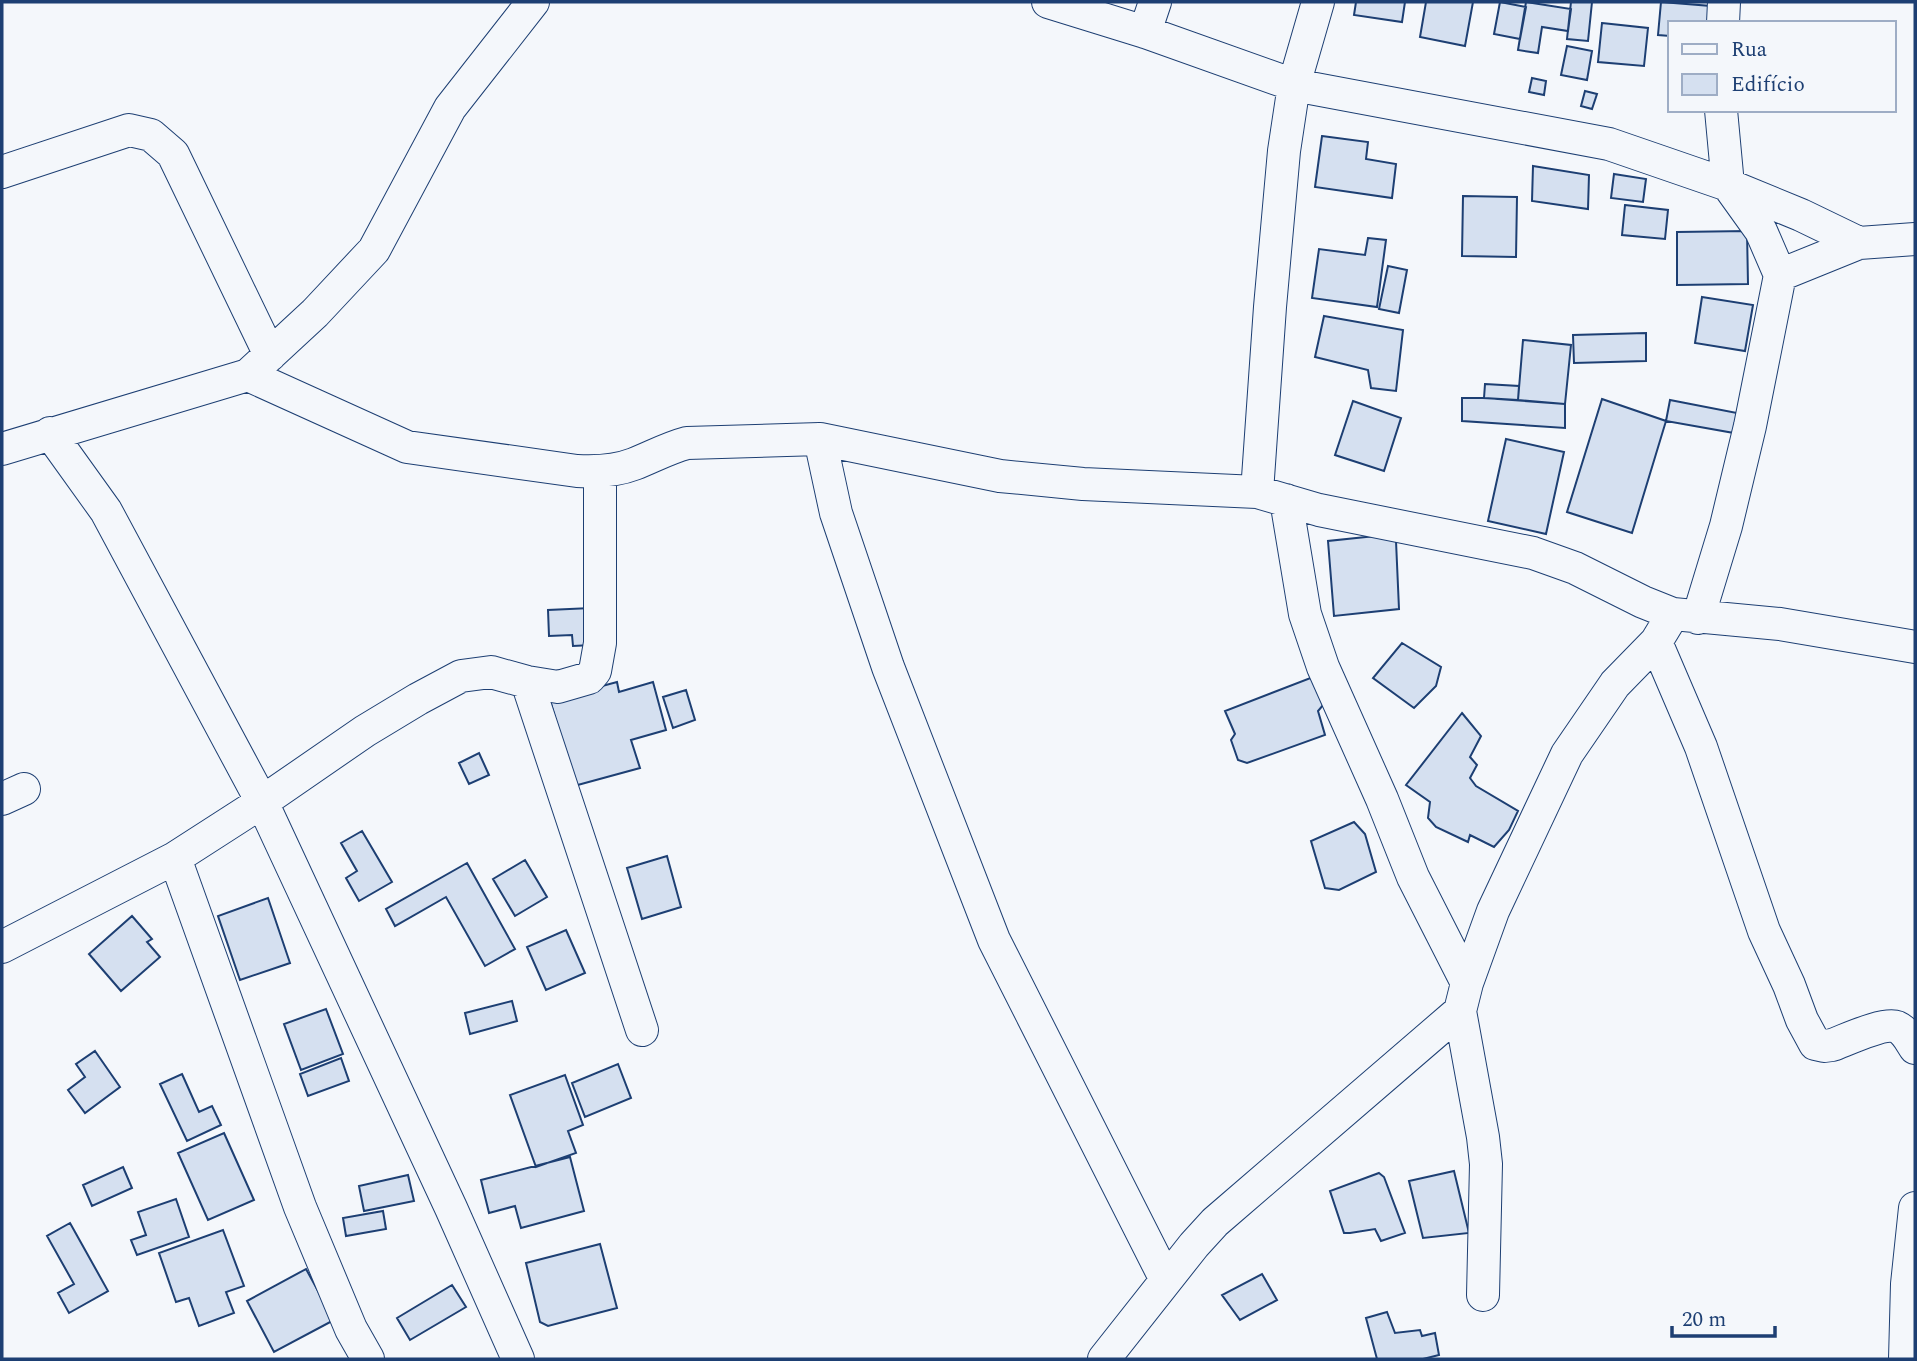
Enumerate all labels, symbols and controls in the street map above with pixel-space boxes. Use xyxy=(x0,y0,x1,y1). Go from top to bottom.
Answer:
legend xyxy=(1668,21,1896,112)
text: Rua xyxy=(1731,34,1768,66)
text: Edifício xyxy=(1731,69,1805,101)
scale bar xyxy=(1672,1294,1775,1338)
text: 20 m xyxy=(1682,1304,1726,1336)

